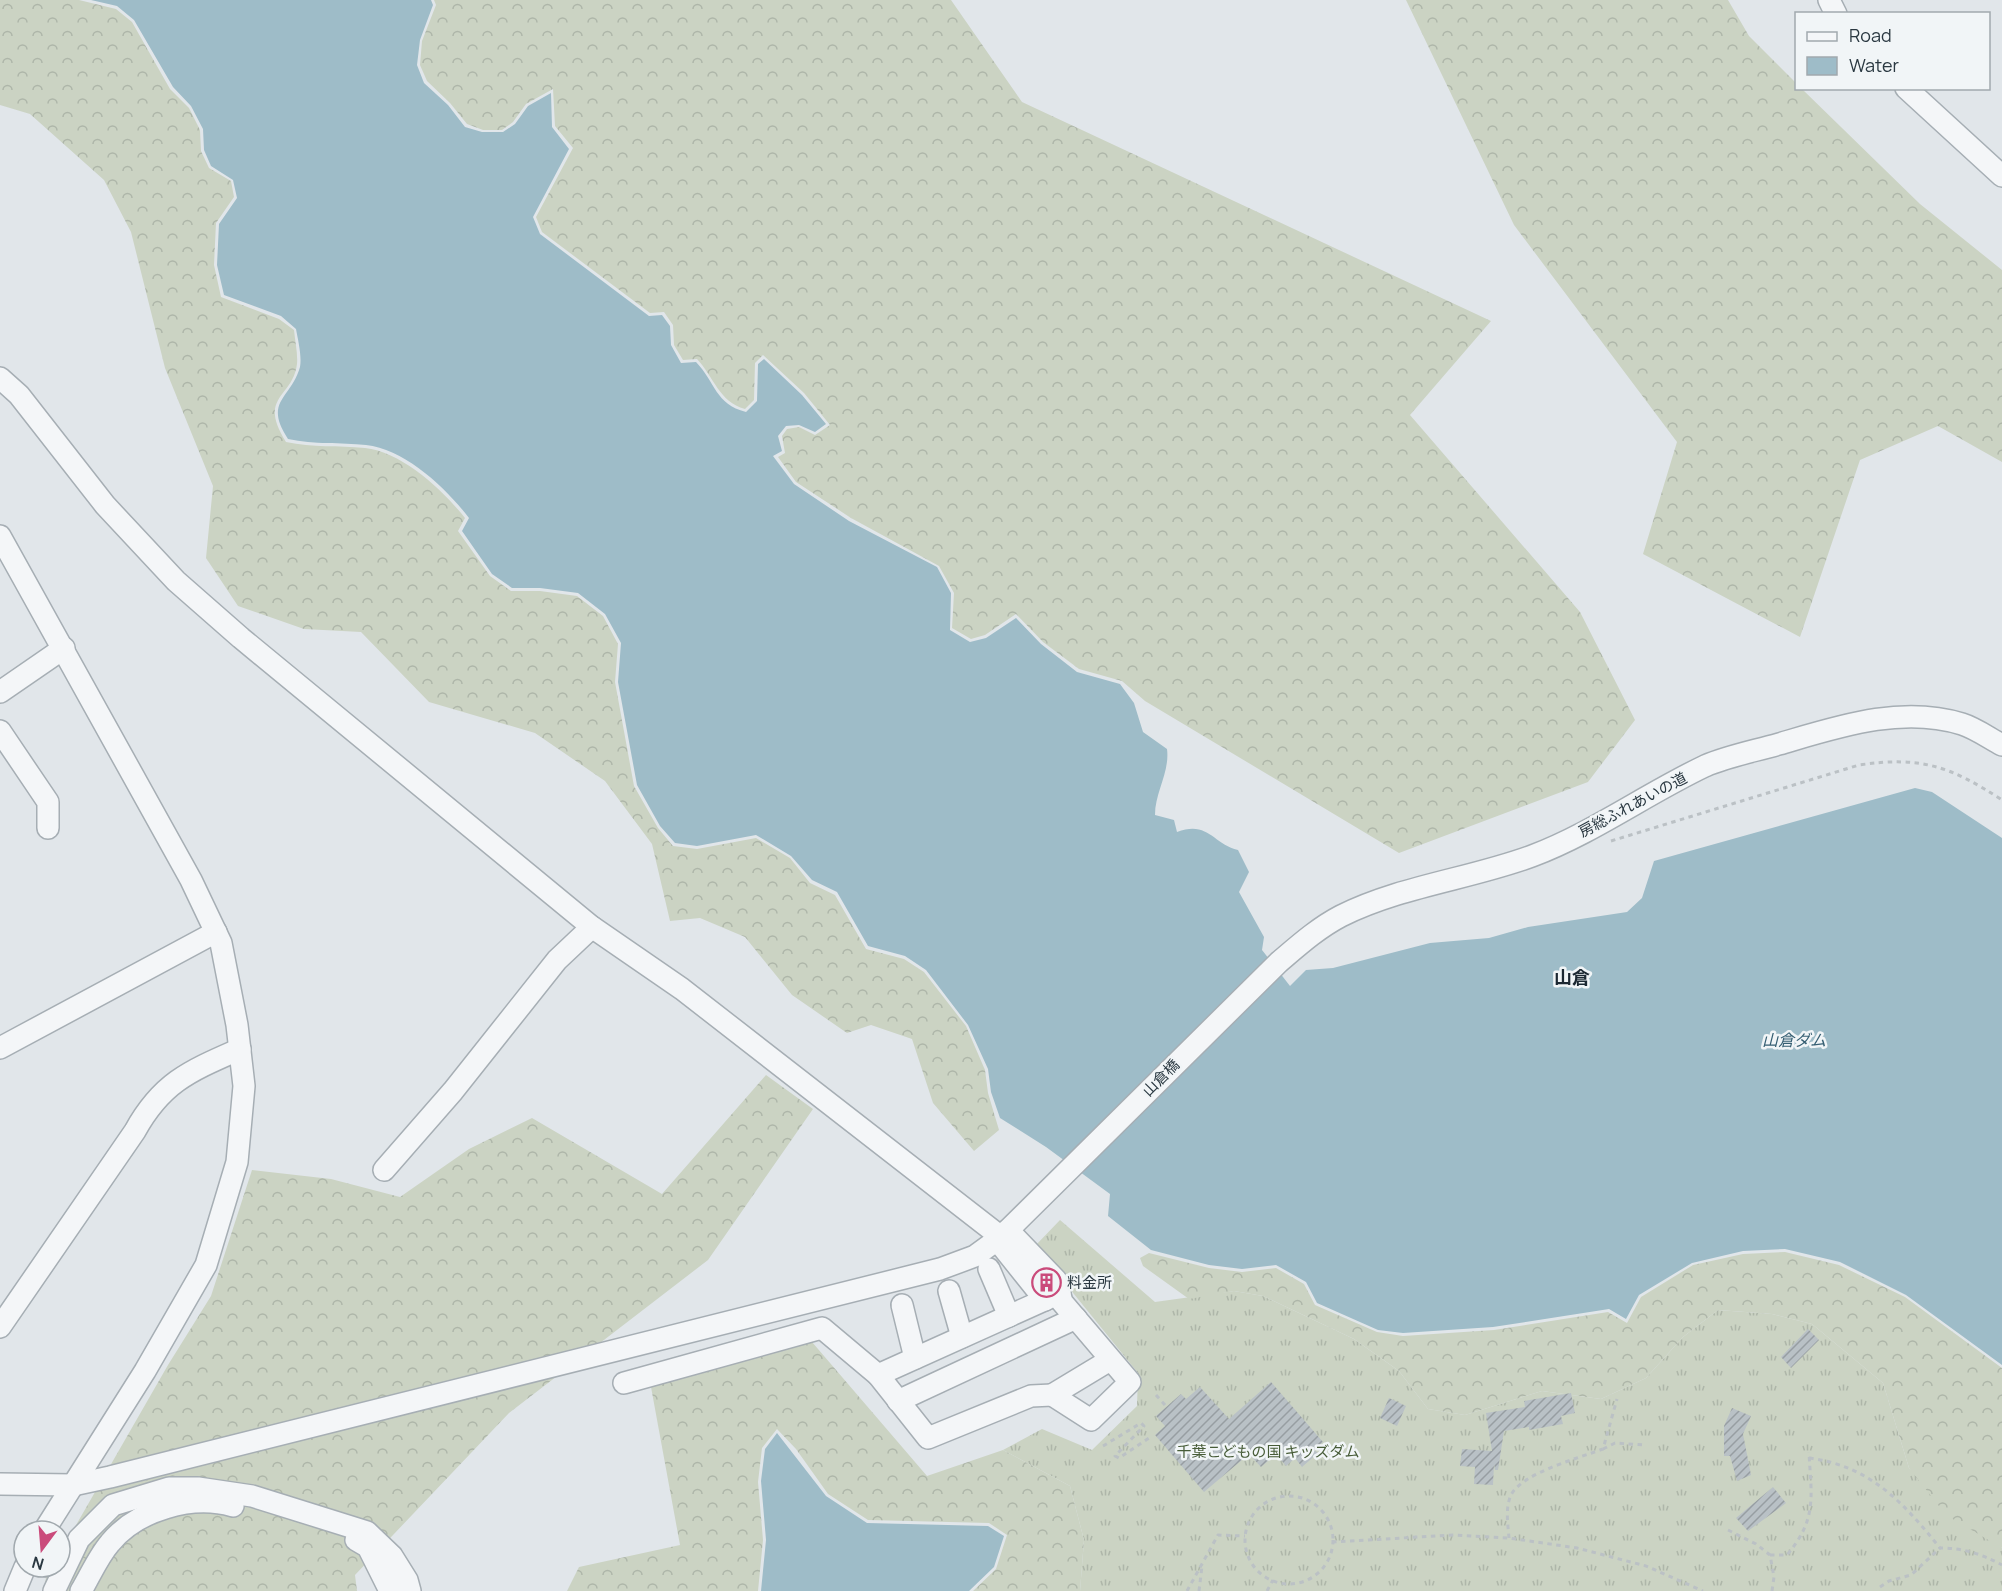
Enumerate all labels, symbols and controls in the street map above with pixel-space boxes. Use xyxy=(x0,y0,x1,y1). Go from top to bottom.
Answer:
legend xyxy=(1795,12,1990,90)
text: Road xyxy=(1849,23,1892,47)
text: Water xyxy=(1849,53,1899,77)
street label: 房総ふれあいの道 xyxy=(1575,767,1691,842)
district label: 山倉 xyxy=(1554,965,1590,989)
water label: 山倉ダム xyxy=(1762,1029,1826,1051)
street label: 山倉橋 xyxy=(1137,1054,1184,1101)
building icon: 料金所 xyxy=(1030,1267,1062,1299)
place label: 料金所 xyxy=(1067,1272,1112,1293)
park label: 千葉こどもの国 キッズダム xyxy=(1176,1441,1360,1462)
north arrow xyxy=(12,1519,72,1579)
text: N xyxy=(29,1551,46,1576)

